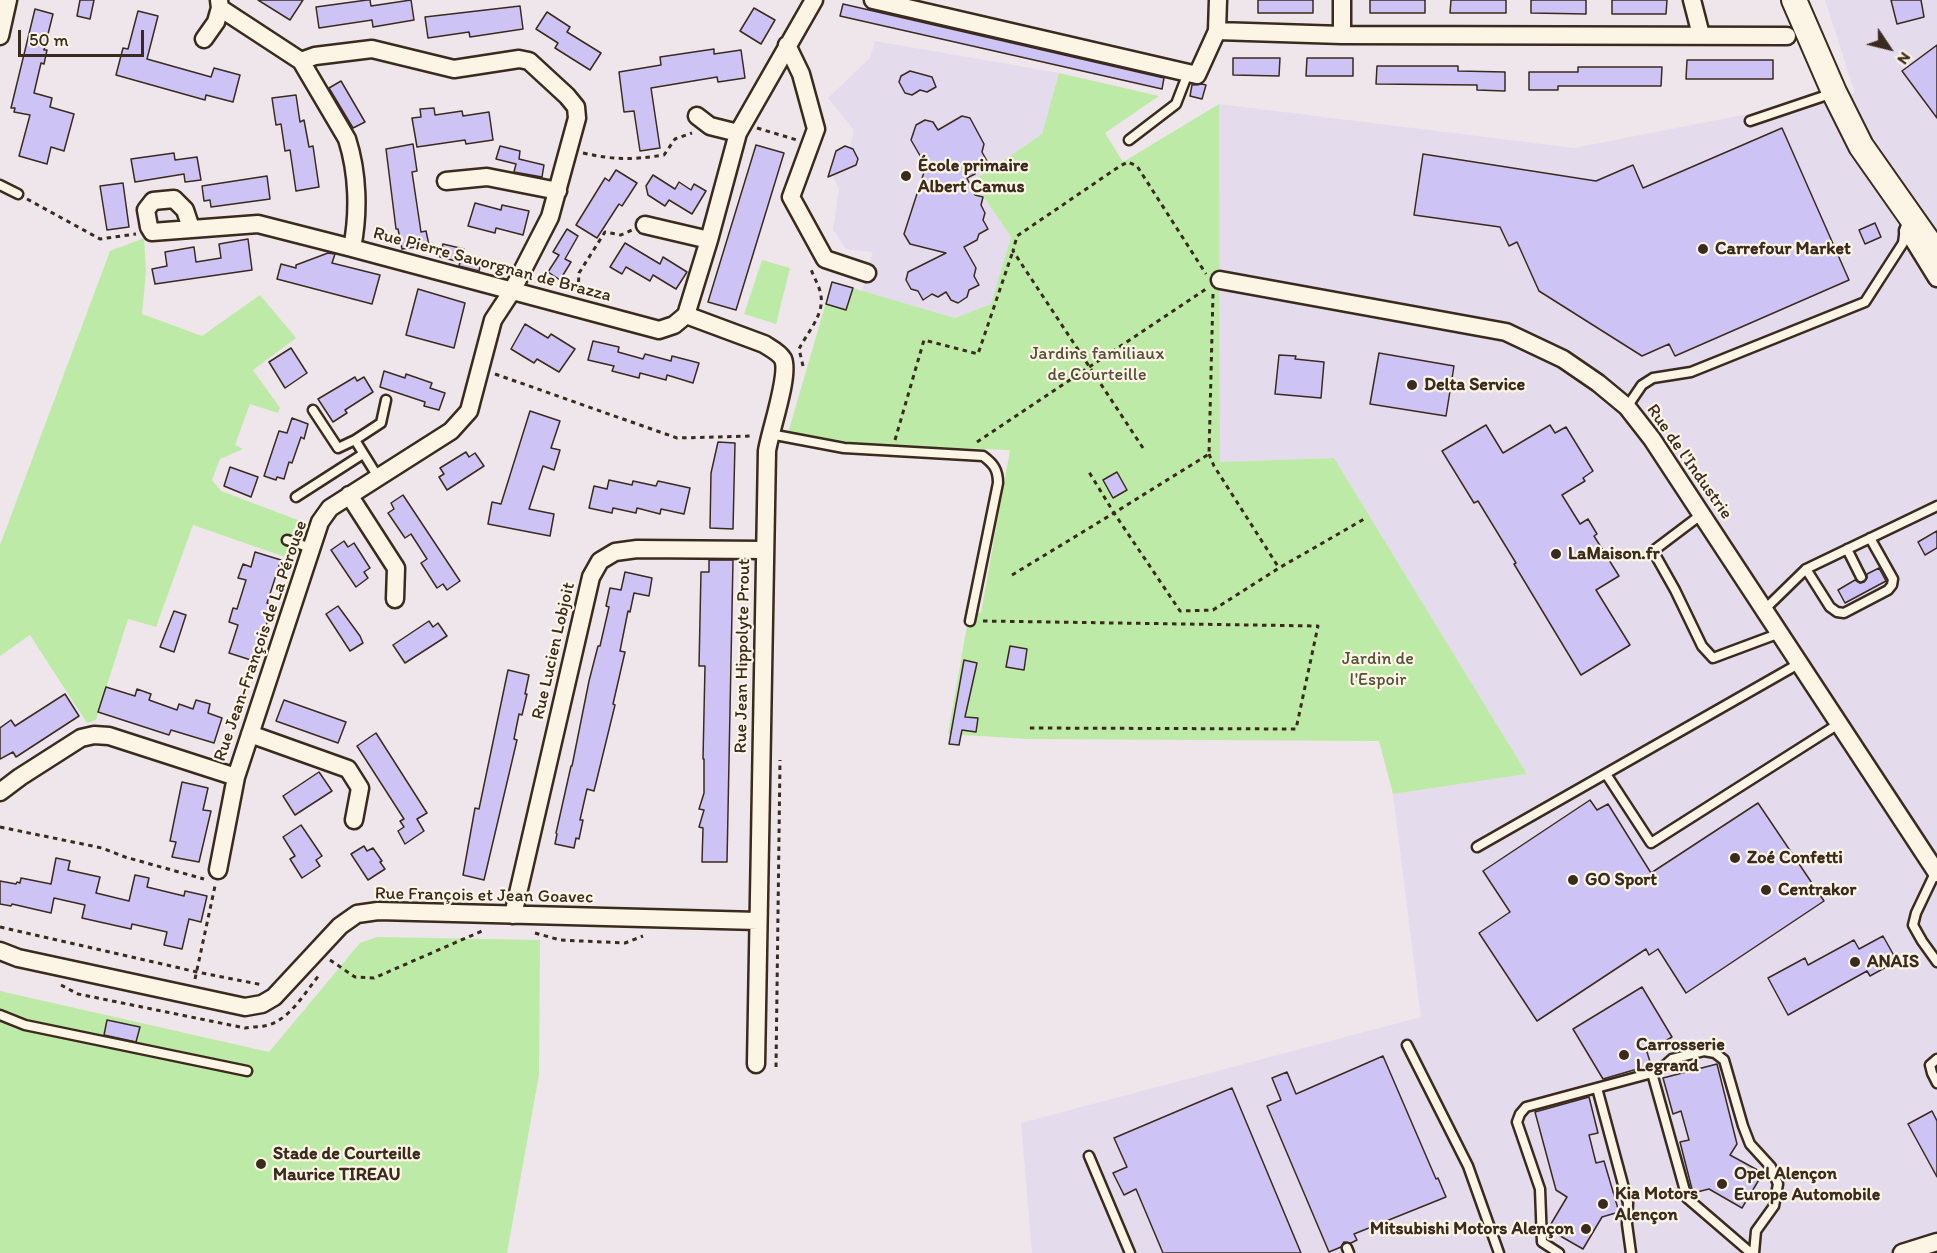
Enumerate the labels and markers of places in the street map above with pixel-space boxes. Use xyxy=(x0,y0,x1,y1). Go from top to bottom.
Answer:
place label: École primaire Albert Camus xyxy=(918,155,1029,198)
marker: École primaire Albert Camus xyxy=(899,169,913,183)
place label: Carrefour Market xyxy=(1715,238,1851,260)
marker: Carrefour Market xyxy=(1696,242,1710,256)
place label: Delta Service xyxy=(1424,374,1525,396)
marker: Delta Service xyxy=(1405,378,1419,392)
place label: LaMaison.fr xyxy=(1568,543,1660,565)
marker: LaMaison.fr xyxy=(1549,547,1563,561)
place label: Zoé Confetti xyxy=(1747,847,1843,869)
marker: Zoé Confetti xyxy=(1728,851,1742,865)
place label: GO Sport xyxy=(1585,869,1657,891)
marker: GO Sport xyxy=(1566,873,1580,887)
place label: Centrakor xyxy=(1778,879,1856,901)
marker: Centrakor xyxy=(1759,883,1773,897)
place label: ANAIS xyxy=(1867,951,1919,973)
marker: ANAIS xyxy=(1848,955,1862,969)
place label: Carrosserie Legrand xyxy=(1636,1034,1725,1076)
marker: Carrosserie Legrand xyxy=(1617,1048,1631,1062)
place label: Stade de Courteille Maurice TIREAU xyxy=(273,1143,420,1186)
marker: Stade de Courteille Maurice TIREAU xyxy=(254,1157,268,1171)
place label: Opel Alençon Europe Automobile xyxy=(1734,1163,1880,1206)
marker: Opel Alençon Europe Automobile xyxy=(1715,1177,1729,1191)
place label: Kia Motors Alençon xyxy=(1615,1183,1698,1226)
marker: Kia Motors Alençon xyxy=(1596,1197,1610,1211)
place label: Mitsubishi Motors Alençon xyxy=(1370,1218,1574,1240)
marker: Mitsubishi Motors Alençon xyxy=(1579,1222,1593,1236)

